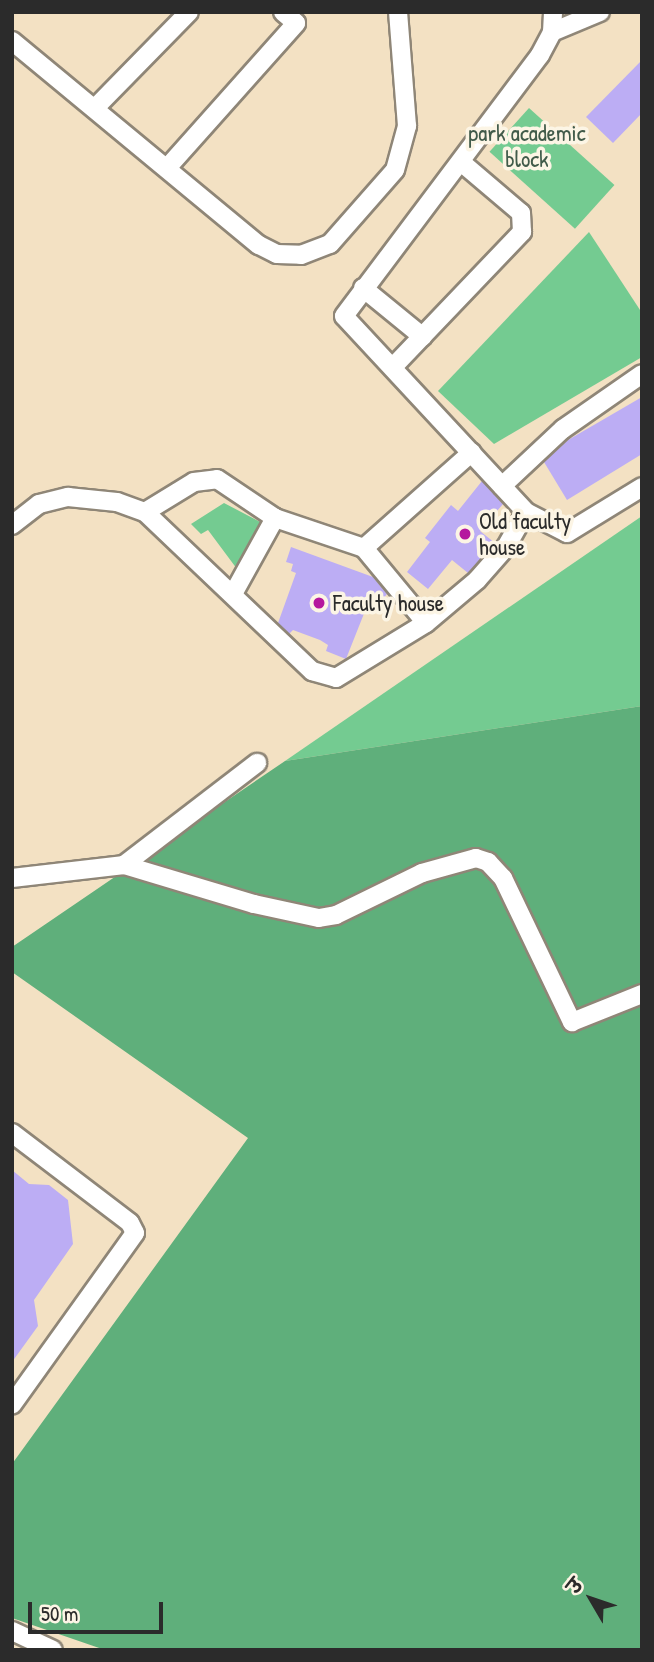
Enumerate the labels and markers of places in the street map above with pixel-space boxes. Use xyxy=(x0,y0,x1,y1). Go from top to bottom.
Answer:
place label: Old faculty house xyxy=(479,507,571,561)
marker: Old faculty house xyxy=(457,526,473,542)
place label: Faculty house xyxy=(333,589,444,617)
marker: Faculty house xyxy=(311,595,327,611)

